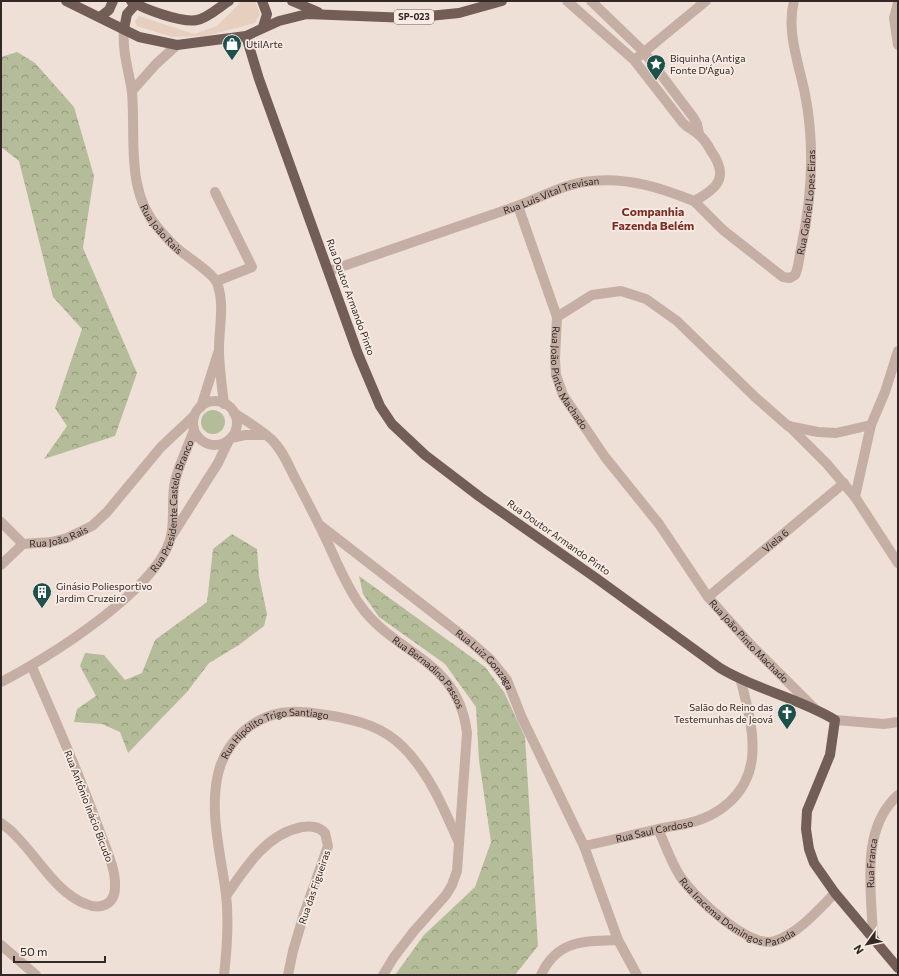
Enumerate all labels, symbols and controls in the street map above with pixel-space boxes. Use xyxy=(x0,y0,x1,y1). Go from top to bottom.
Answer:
road number: SP-023 xyxy=(394,10,434,24)
shop icon: UtilArte xyxy=(221,33,243,61)
place label: UtilArte xyxy=(246,38,283,50)
place label: Biquinha (Antiga Fonte D'Água) xyxy=(670,52,745,76)
place icon: Biquinha (Antiga Fonte D'Água) xyxy=(645,53,667,81)
street label: Rua Gabriel Lopes Eiras xyxy=(794,149,817,256)
street label: Rua Luis Vital Trevisan xyxy=(502,174,600,216)
street label: Rua João Rais xyxy=(138,202,185,256)
district label: Companhia Fazenda Belém xyxy=(612,204,694,232)
street label: Rua Doutor Armando Pinto xyxy=(324,237,378,357)
street label: Rua João Pinto Machado xyxy=(549,326,591,432)
street label: Rua Presidente Castelo Branco xyxy=(147,438,196,574)
street label: Rua Doutor Armando Pinto xyxy=(505,497,613,577)
street label: Rua João Rais xyxy=(29,523,90,550)
street label: Viela 6 xyxy=(760,526,791,555)
place label: Ginásio Poliesportivo Jardim Cruzeiro xyxy=(56,580,152,604)
building icon: Ginásio Poliesportivo Jardim Cruzeiro xyxy=(31,581,53,609)
street label: Rua João Pinto Machado xyxy=(707,597,791,685)
street label: Rua Luiz Gonzaga xyxy=(453,627,516,691)
street label: Rua Bernadino Passos xyxy=(390,633,467,711)
place label: Salão do Reino das Testemunhas de Jeová xyxy=(674,701,773,725)
church icon: Salão do Reino das Testemunhas de Jeová xyxy=(776,702,798,730)
street label: Rua Hipólito Trigo Santiago xyxy=(218,706,330,761)
street label: Rua Antônio Inácio Bicudo xyxy=(62,748,116,864)
street label: Rua Saul Cardoso xyxy=(614,816,694,845)
street label: Rua Franca xyxy=(864,837,880,888)
street label: Rua das Figueiras xyxy=(296,848,332,926)
street label: Rua Iracema Domingos Parada xyxy=(677,875,797,948)
north arrow xyxy=(847,924,887,964)
scale bar xyxy=(14,938,105,964)
text: N xyxy=(850,943,866,957)
text: 50 m xyxy=(20,944,48,958)

